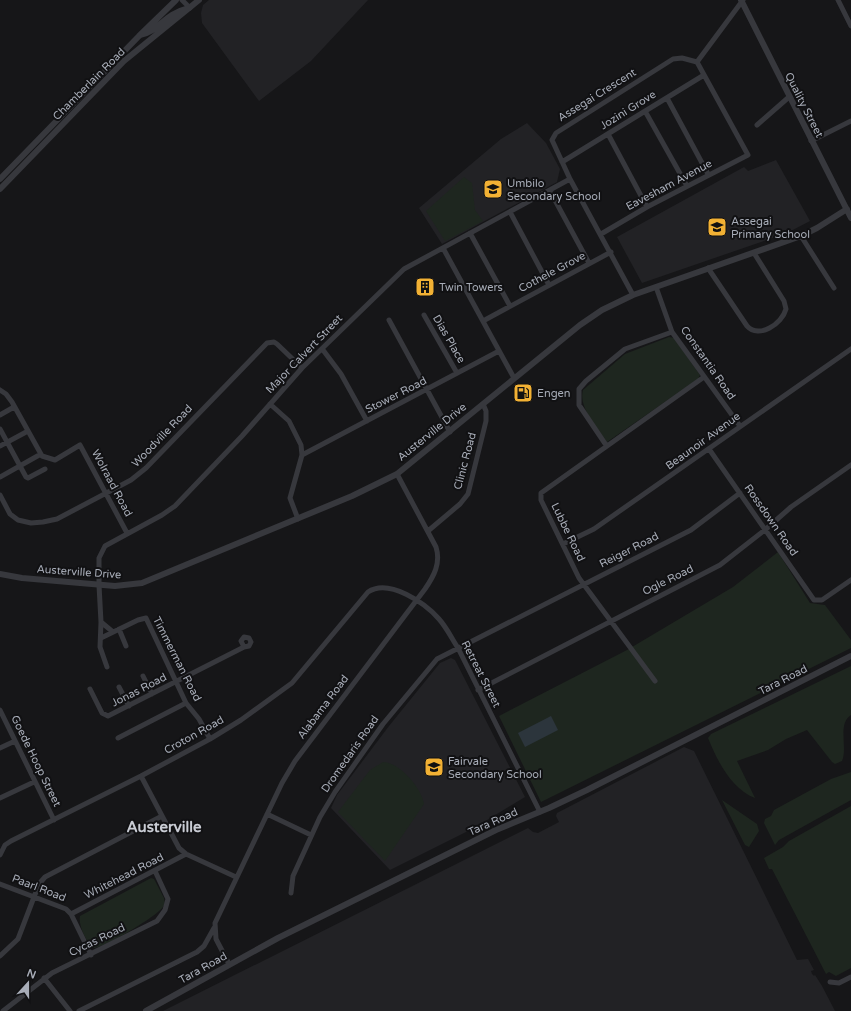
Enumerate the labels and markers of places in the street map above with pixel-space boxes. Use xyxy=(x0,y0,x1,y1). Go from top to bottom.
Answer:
place label: Umbilo Secondary School xyxy=(507,177,601,203)
school or university icon: Umbilo Secondary School xyxy=(482,178,504,200)
place label: Assegai Primary School xyxy=(731,215,810,241)
school or university icon: Assegai Primary School xyxy=(706,216,728,238)
building icon: Twin Towers xyxy=(414,276,436,298)
place label: Twin Towers xyxy=(439,281,503,294)
fuel station icon: Engen xyxy=(512,382,534,404)
place label: Engen xyxy=(537,387,571,400)
place label: Fairvale Secondary School xyxy=(448,755,542,781)
school or university icon: Fairvale Secondary School xyxy=(423,756,445,778)

